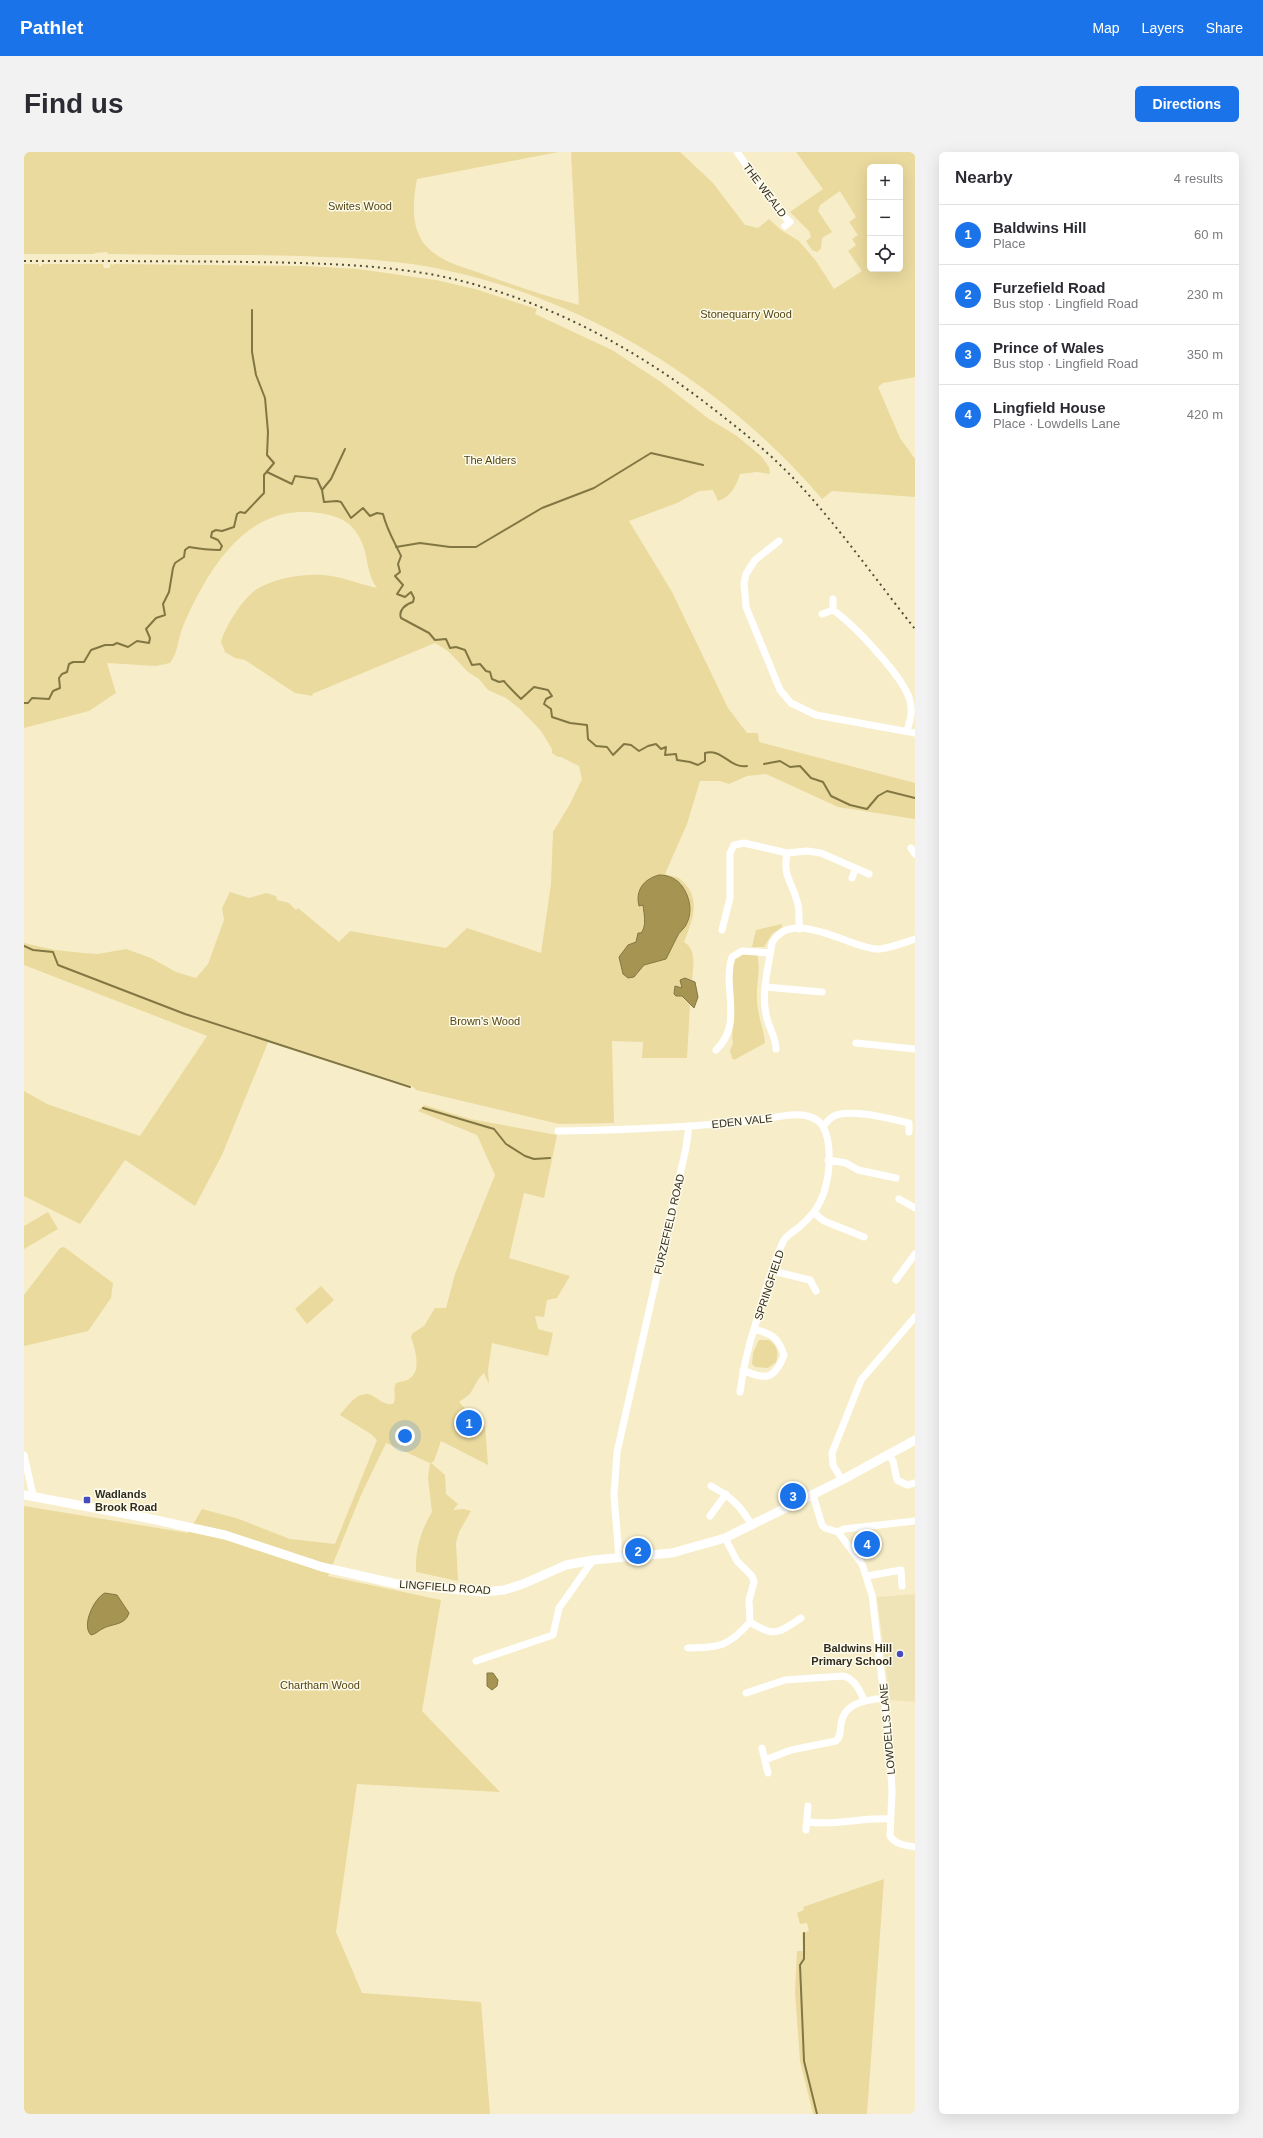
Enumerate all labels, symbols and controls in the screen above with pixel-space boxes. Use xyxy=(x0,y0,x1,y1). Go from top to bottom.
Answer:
text: Pathlet xyxy=(20,17,83,38)
text: Map xyxy=(1092,20,1120,36)
text: Layers xyxy=(1142,20,1184,36)
text: Share xyxy=(1206,20,1243,36)
button: Directions xyxy=(1135,86,1239,122)
text: Find us xyxy=(24,88,124,119)
street label: THE WEALD xyxy=(741,161,789,219)
map controls xyxy=(867,164,903,272)
button: + xyxy=(867,164,903,200)
text: Nearby xyxy=(955,168,1013,187)
text: 4 results xyxy=(1174,171,1223,186)
park label: Swites Wood xyxy=(328,200,392,212)
button: − xyxy=(867,200,903,236)
text: Baldwins Hill xyxy=(993,219,1086,236)
text: 1 xyxy=(964,227,972,242)
text: 60 m xyxy=(1194,227,1223,242)
button: locate xyxy=(867,236,903,272)
text: Place xyxy=(993,236,1026,251)
text: Furzefield Road xyxy=(993,279,1106,296)
text: 2 xyxy=(964,287,972,302)
text: 230 m xyxy=(1187,287,1223,302)
text: Bus stop · Lingfield Road xyxy=(993,296,1138,311)
park label: Stonequarry Wood xyxy=(700,308,792,320)
text: Prince of Wales xyxy=(993,339,1104,356)
text: 3 xyxy=(964,347,972,362)
text: 350 m xyxy=(1187,347,1223,362)
text: Bus stop · Lingfield Road xyxy=(993,356,1138,371)
text: Lingfield House xyxy=(993,399,1106,416)
text: 4 xyxy=(964,407,972,422)
text: 420 m xyxy=(1187,407,1223,422)
text: Place · Lowdells Lane xyxy=(993,416,1120,431)
park label: The Alders xyxy=(464,454,517,466)
park label: Brown's Wood xyxy=(450,1015,520,1027)
street label: EDEN VALE xyxy=(711,1112,773,1130)
street label: FURZEFIELD ROAD xyxy=(652,1173,686,1275)
street label: SPRINGFIELD xyxy=(752,1248,786,1322)
pin: 1 xyxy=(456,1408,482,1438)
your location xyxy=(395,1426,415,1446)
pin: 3 xyxy=(780,1481,806,1511)
place label: Wadlands Brook Road xyxy=(95,1488,157,1513)
marker: Wadlands Brook Road xyxy=(82,1495,92,1505)
pin: 4 xyxy=(854,1529,880,1559)
pin: 2 xyxy=(625,1536,651,1566)
street label: LINGFIELD ROAD xyxy=(399,1578,491,1596)
place label: Baldwins Hill Primary School xyxy=(811,1642,892,1667)
marker: Baldwins Hill Primary School xyxy=(895,1649,905,1659)
park label: Chartham Wood xyxy=(280,1679,360,1691)
street label: LOWDELLS LANE xyxy=(877,1683,897,1775)

